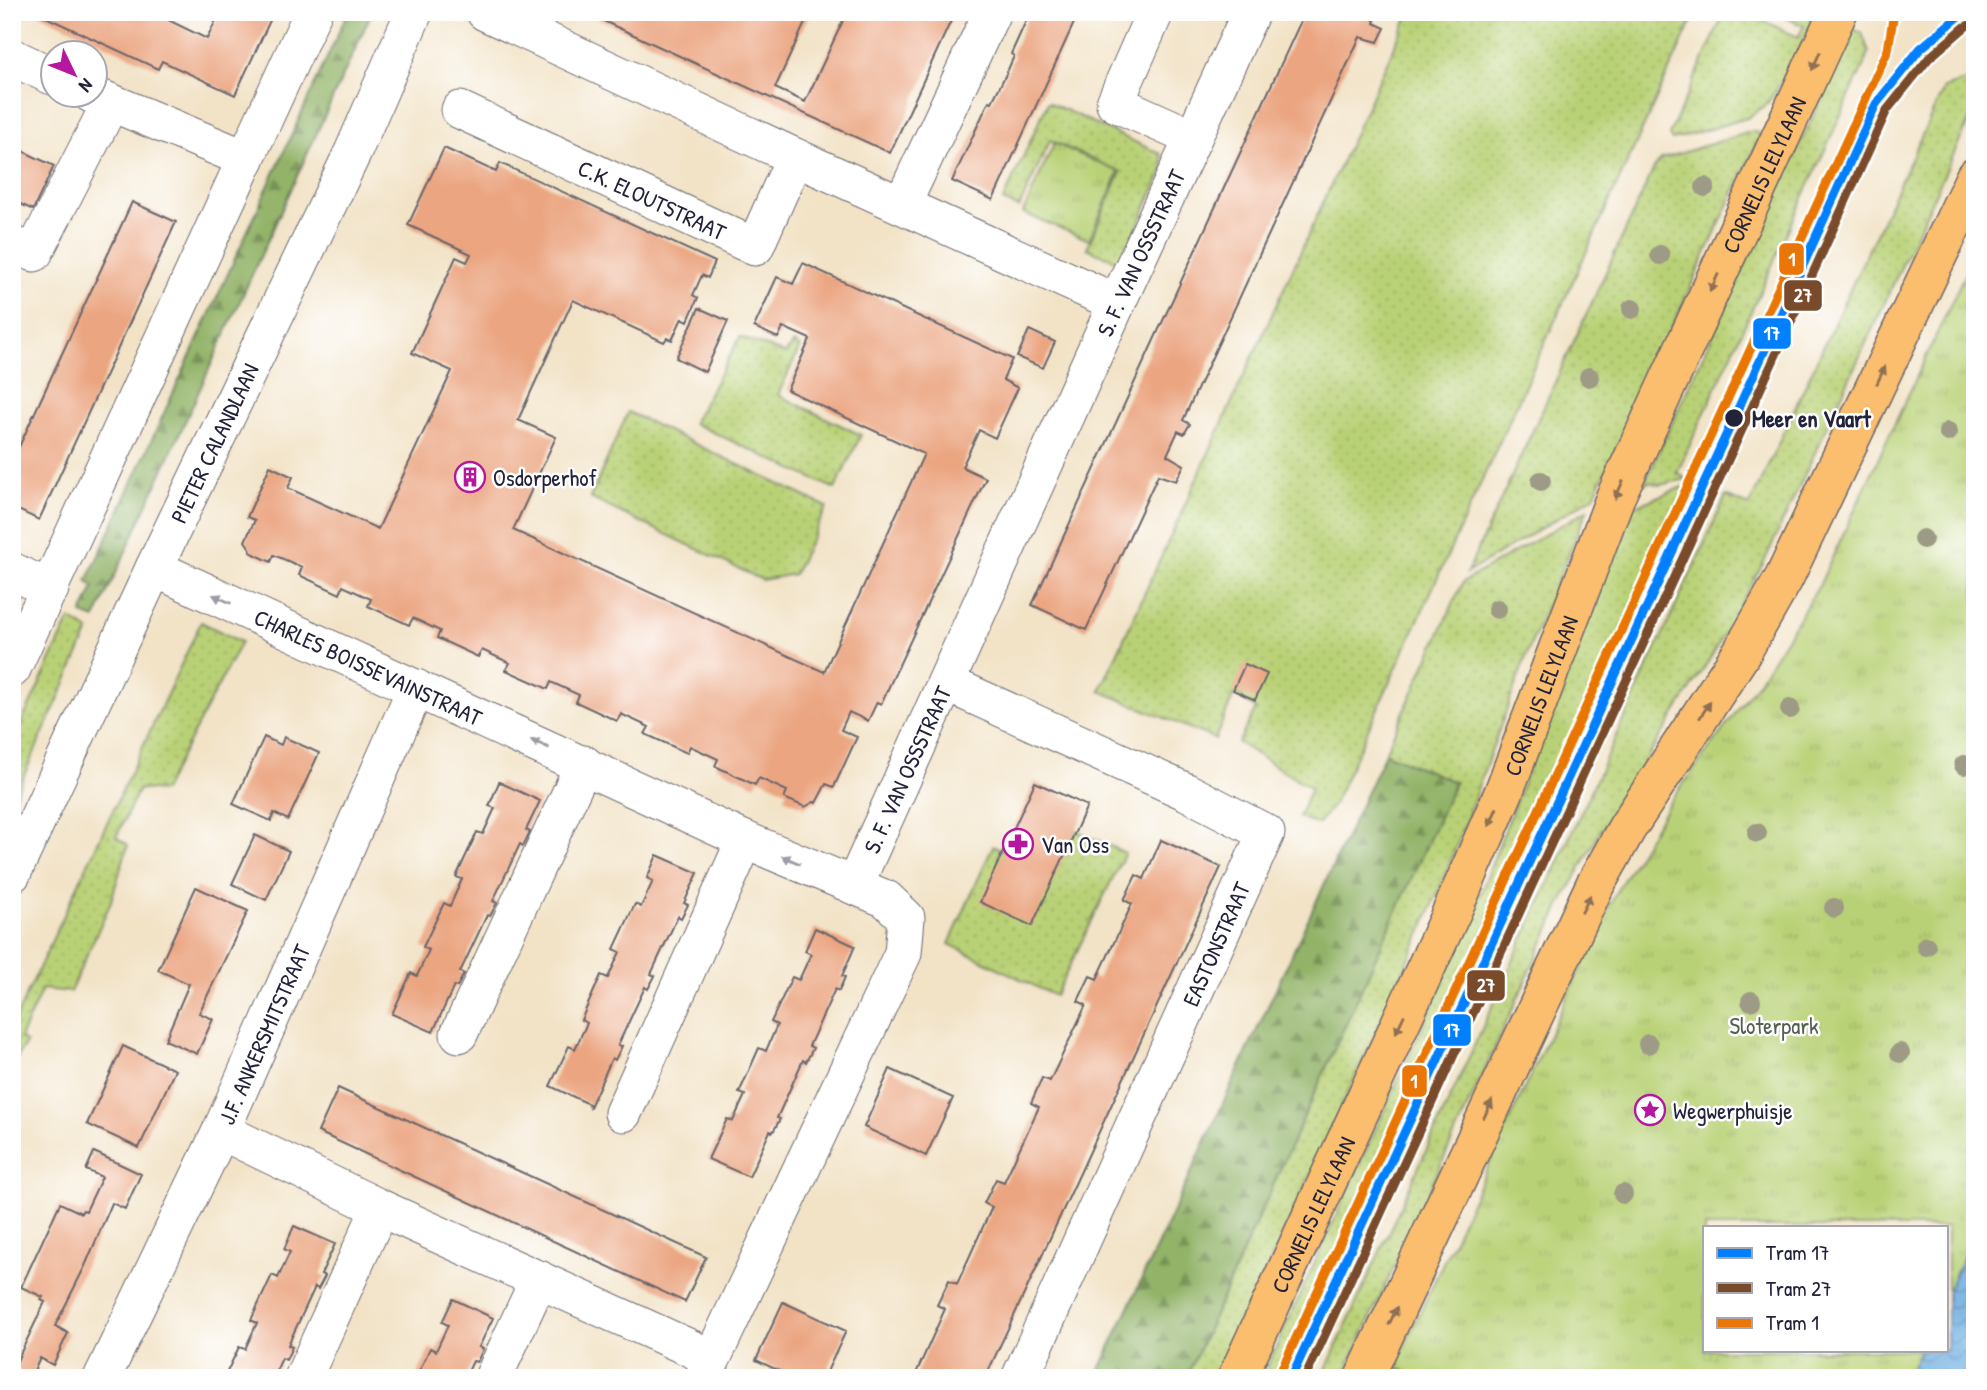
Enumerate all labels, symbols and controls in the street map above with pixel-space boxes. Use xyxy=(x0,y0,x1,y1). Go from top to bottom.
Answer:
north arrow xyxy=(38,38,108,108)
one-way arrow xyxy=(1810,51,1822,71)
text: N xyxy=(73,73,99,98)
street label: CORNELIS LELYLAAN xyxy=(1714,91,1813,258)
street label: C.K. ELOUTSTRAAT xyxy=(573,152,731,247)
street label: S. F. VAN OSSSTRAAT xyxy=(1089,164,1192,341)
line badge: 1 xyxy=(1778,242,1805,276)
text: 1 xyxy=(1789,246,1796,272)
one-way arrow xyxy=(1708,273,1720,293)
line badge: 27 xyxy=(1783,279,1823,312)
text: 27 xyxy=(1794,282,1812,308)
line badge: 17 xyxy=(1752,317,1792,350)
text: 17 xyxy=(1764,320,1780,346)
street label: PIETER CALANDLAAN xyxy=(162,358,265,528)
one-way arrow xyxy=(1875,365,1887,385)
place label: Meer en Vaart xyxy=(1752,403,1872,434)
marker: Meer en Vaart xyxy=(1723,407,1745,429)
building icon: Osdorperhof xyxy=(453,460,487,494)
place label: Osdorperhof xyxy=(493,462,598,493)
one-way arrow xyxy=(1613,480,1625,500)
one-way arrow xyxy=(212,593,232,604)
street label: CHARLES BOISSEVAINSTRAAT xyxy=(249,601,488,733)
street label: CORNELIS LELYLAAN xyxy=(1496,611,1585,780)
street label: S. F. VAN OSSSTRAAT xyxy=(855,681,958,858)
one-way arrow xyxy=(1698,700,1711,720)
one-way arrow xyxy=(530,738,550,750)
one-way arrow xyxy=(1488,806,1499,827)
pharmacy icon: Van Oss xyxy=(1001,827,1035,861)
place label: Van Oss xyxy=(1041,829,1109,860)
one-way arrow xyxy=(781,854,802,865)
street label: EASTONSTRAAT xyxy=(1175,877,1257,1011)
one-way arrow xyxy=(1580,894,1591,914)
street label: J.F. ANKERSMITSTRAAT xyxy=(210,939,317,1129)
line badge: 27 xyxy=(1466,969,1506,1002)
text: 27 xyxy=(1477,972,1495,998)
park label: Sloterpark xyxy=(1729,1010,1819,1041)
line badge: 17 xyxy=(1432,1013,1472,1047)
one-way arrow xyxy=(1395,1014,1406,1034)
text: 17 xyxy=(1444,1017,1460,1043)
line badge: 1 xyxy=(1401,1064,1428,1098)
text: 1 xyxy=(1411,1068,1418,1094)
place icon: Wegwerphuisje xyxy=(1633,1093,1667,1127)
place label: Wegwerphuisje xyxy=(1673,1095,1793,1126)
one-way arrow xyxy=(1483,1099,1494,1120)
street label: CORNELIS LELYLAAN xyxy=(1263,1131,1362,1298)
legend xyxy=(1703,1226,1948,1352)
text: Tram 17 xyxy=(1766,1238,1829,1267)
text: Tram 27 xyxy=(1766,1274,1831,1303)
one-way arrow xyxy=(1387,1306,1399,1326)
text: Tram 1 xyxy=(1766,1308,1819,1337)

